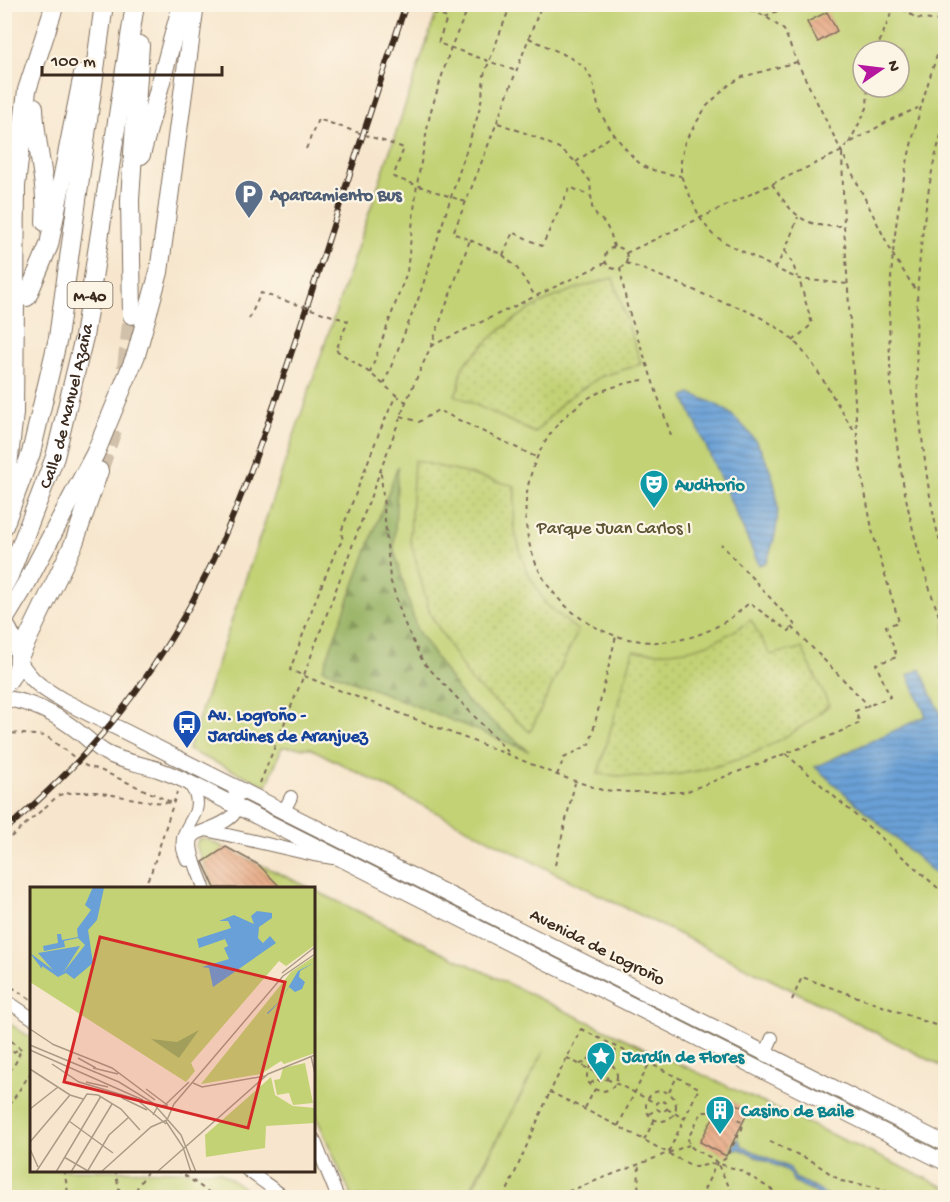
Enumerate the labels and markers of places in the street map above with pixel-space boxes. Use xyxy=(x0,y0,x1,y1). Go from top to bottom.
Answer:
parking icon: Aparcamiento Bus xyxy=(233,178,265,220)
place label: Aparcamiento Bus xyxy=(269,186,403,207)
theatre icon: Auditorio xyxy=(638,468,670,510)
place label: Auditorio xyxy=(674,476,745,497)
place label: Av. Logroño - Jardines de Aranjuez xyxy=(207,706,369,748)
bus stop icon: Av. Logroño - Jardines de Aranjuez xyxy=(171,708,203,750)
place icon: Jardín de Flores xyxy=(585,1040,617,1082)
place label: Jardín de Flores xyxy=(621,1048,745,1069)
building icon: Casino de Baile xyxy=(704,1094,736,1136)
place label: Casino de Baile xyxy=(740,1102,855,1123)

